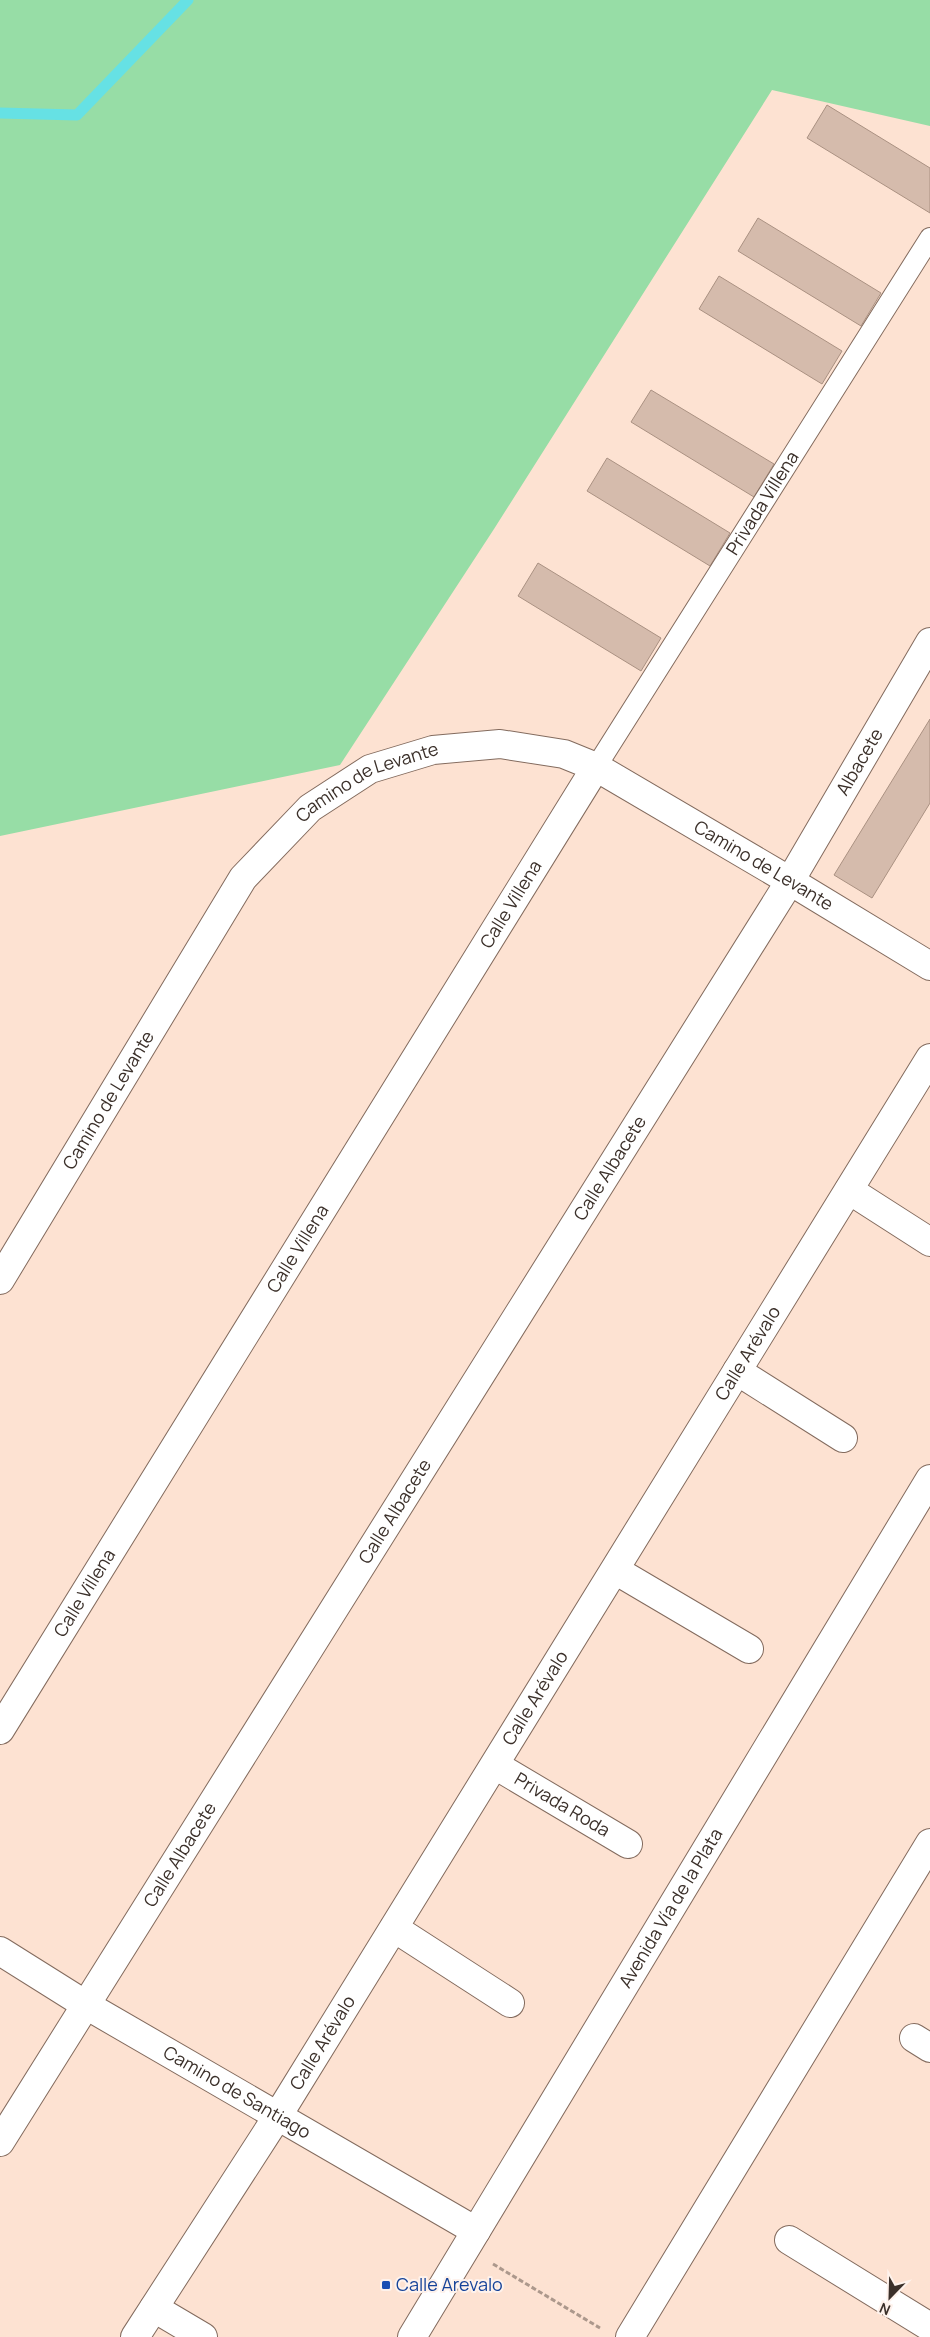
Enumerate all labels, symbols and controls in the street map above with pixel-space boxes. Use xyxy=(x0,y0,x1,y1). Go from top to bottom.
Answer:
street label: Privada Villena xyxy=(720,446,804,559)
street label: Albacete xyxy=(830,723,888,799)
street label: Camino de Levante xyxy=(290,736,441,827)
street label: Camino de Levante xyxy=(690,814,838,916)
street label: Calle Villena xyxy=(474,855,547,952)
street label: Camino de Levante xyxy=(57,1026,159,1174)
street label: Calle Albacete xyxy=(567,1111,651,1225)
street label: Calle Villena xyxy=(261,1200,333,1297)
street label: Calle Arévalo xyxy=(709,1301,785,1405)
street label: Calle Albacete xyxy=(352,1454,436,1568)
street label: Calle Villena xyxy=(47,1544,120,1641)
street label: Calle Arévalo xyxy=(496,1646,573,1749)
street label: Privada Roda xyxy=(510,1766,615,1842)
street label: Calle Albacete xyxy=(137,1797,221,1911)
street label: Avenida Vía de la Plata xyxy=(613,1823,727,1992)
street label: Calle Arévalo xyxy=(284,1990,360,2094)
street label: Camino de Santiago xyxy=(159,2039,316,2144)
place label: Calle Arevalo xyxy=(396,2272,503,2296)
north arrow xyxy=(865,2272,915,2322)
marker: Calle Arevalo xyxy=(380,2279,392,2291)
text: N xyxy=(876,2299,893,2320)

